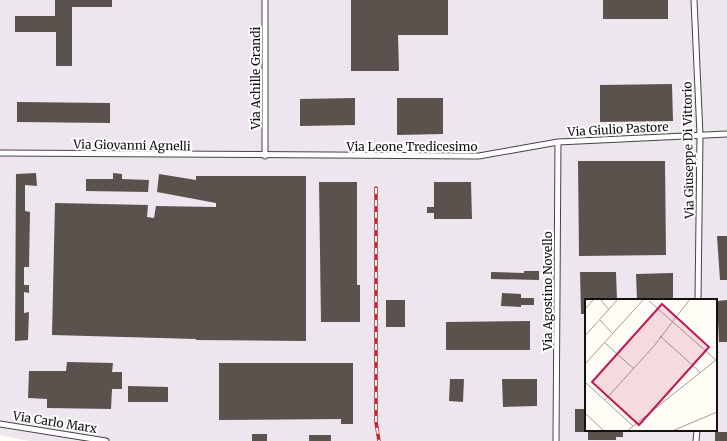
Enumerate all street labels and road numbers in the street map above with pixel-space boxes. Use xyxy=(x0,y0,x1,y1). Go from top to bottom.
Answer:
street label: Via Achille Grandi xyxy=(248,26,263,131)
street label: Via Giuseppe Di Vittorio xyxy=(679,81,697,220)
street label: Via Giulio Pastore xyxy=(566,119,669,139)
street label: Via Giovanni Agnelli xyxy=(72,136,191,154)
street label: Via Leone Tredicesimo xyxy=(346,139,477,154)
street label: Via Agostino Novello xyxy=(540,231,555,352)
street label: Via Carlo Marx xyxy=(11,408,99,436)

